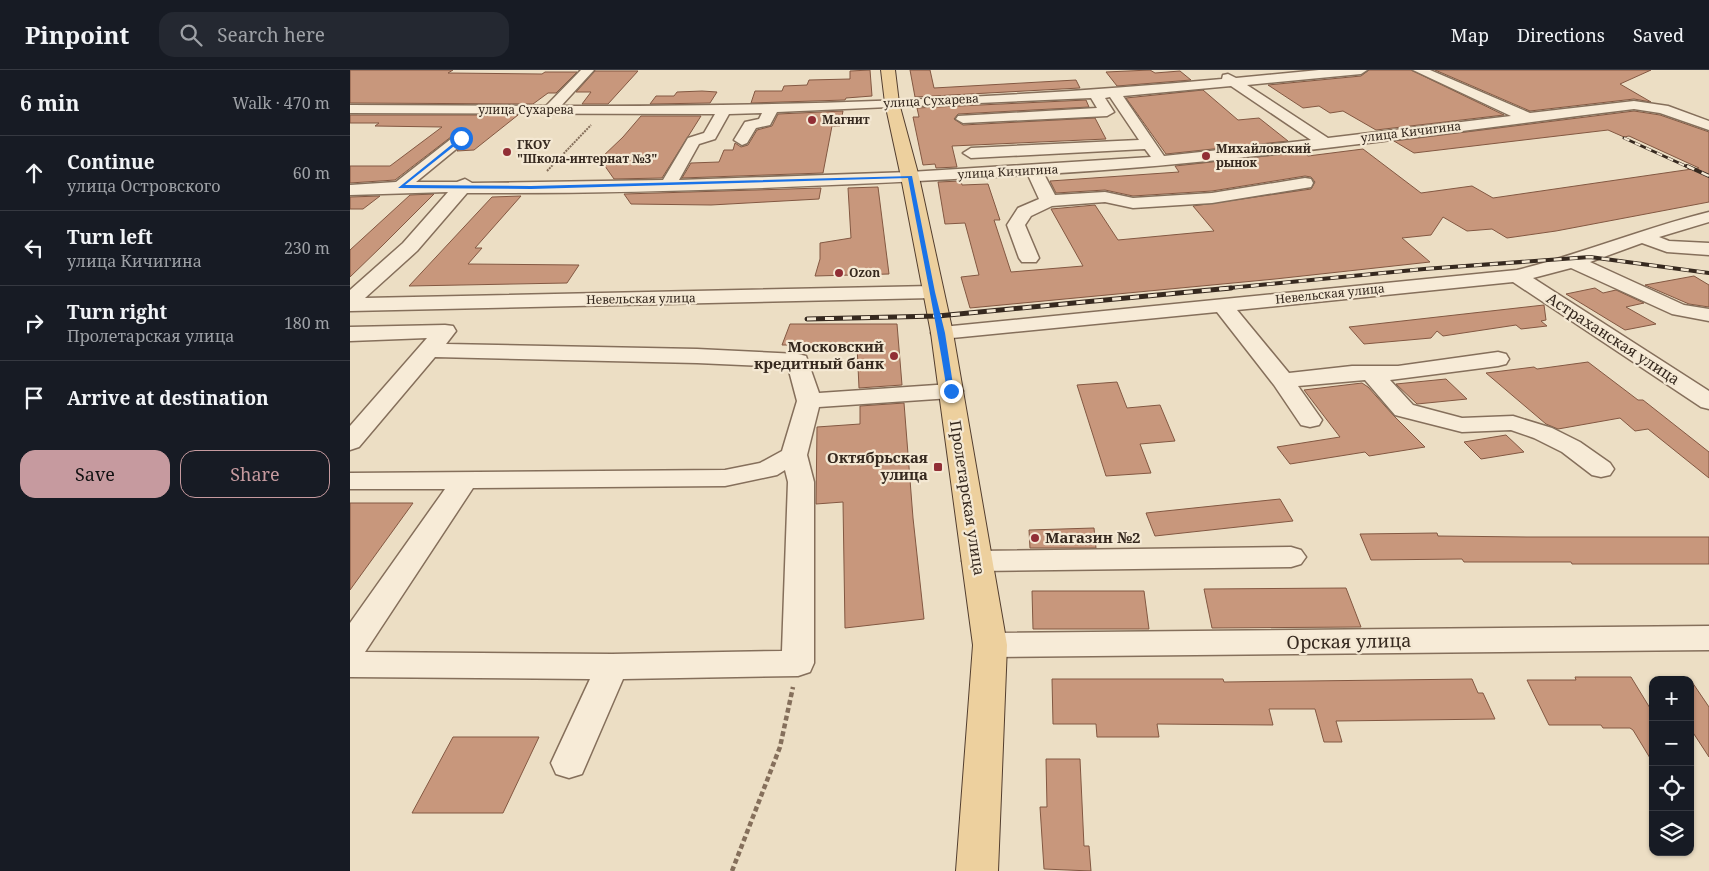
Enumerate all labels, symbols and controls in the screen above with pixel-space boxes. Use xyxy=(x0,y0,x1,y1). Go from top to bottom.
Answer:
search box xyxy=(159,12,509,57)
text: Pinpoint xyxy=(25,18,129,51)
icon: search xyxy=(177,21,205,49)
text: Search here xyxy=(217,22,325,48)
text: Map xyxy=(1451,23,1489,47)
text: Directions xyxy=(1517,23,1605,47)
text: Saved xyxy=(1633,23,1684,47)
text: 6 min xyxy=(20,89,79,117)
street label: улица Сухарева xyxy=(883,90,979,111)
text: Walk · 470 m xyxy=(233,92,330,114)
street label: улица Сухарева xyxy=(478,101,574,118)
place label: Магнит xyxy=(822,111,870,128)
marker: Магнит xyxy=(806,114,818,126)
street label: улица Кичигина xyxy=(1360,117,1462,146)
route start xyxy=(450,127,473,150)
place label: ГКОУ "Школа-интернат №3" xyxy=(517,136,657,167)
place label: Михайловский рынок xyxy=(1216,140,1311,171)
marker: ГКОУ "Школа-интернат №3" xyxy=(501,146,513,158)
text: Continue xyxy=(67,149,155,175)
marker: Михайловский рынок xyxy=(1200,150,1212,162)
icon: ahead xyxy=(20,159,48,187)
street label: улица Кичигина xyxy=(957,160,1059,183)
text: 60 m xyxy=(293,162,330,184)
text: улица Островского xyxy=(67,175,220,197)
text: Turn left xyxy=(67,224,153,250)
icon: left xyxy=(20,234,48,262)
text: 230 m xyxy=(284,237,330,259)
text: улица Кичигина xyxy=(67,250,202,272)
place label: Ozon xyxy=(849,264,880,281)
marker: Ozon xyxy=(833,267,845,279)
street label: Невельская улица xyxy=(1275,279,1386,308)
street label: Астраханская улица xyxy=(1543,288,1684,389)
street label: Невельская улица xyxy=(586,289,696,308)
text: Turn right xyxy=(67,299,167,325)
icon: right xyxy=(20,309,48,337)
text: 180 m xyxy=(284,312,330,334)
text: Пролетарская улица xyxy=(67,325,234,347)
place label: Московский кредитный банк xyxy=(754,336,885,373)
marker: Московский кредитный банк xyxy=(888,350,900,362)
route end xyxy=(940,380,963,403)
icon: arrive xyxy=(20,384,48,412)
text: Arrive at destination xyxy=(67,385,269,411)
street label: Пролетарская улица xyxy=(946,419,990,577)
place label: Октябрьская улица xyxy=(827,447,928,484)
button: Save xyxy=(20,450,170,498)
button: Share xyxy=(180,450,330,498)
marker: Октябрьская улица xyxy=(932,461,944,473)
place label: Магазин №2 xyxy=(1045,527,1141,547)
marker: Магазин №2 xyxy=(1029,532,1041,544)
street label: Орская улица xyxy=(1286,628,1412,654)
map controls xyxy=(1649,676,1694,856)
button: + xyxy=(1649,676,1694,721)
button: − xyxy=(1649,721,1694,766)
button: locate xyxy=(1649,766,1694,811)
button: layers xyxy=(1649,811,1694,856)

